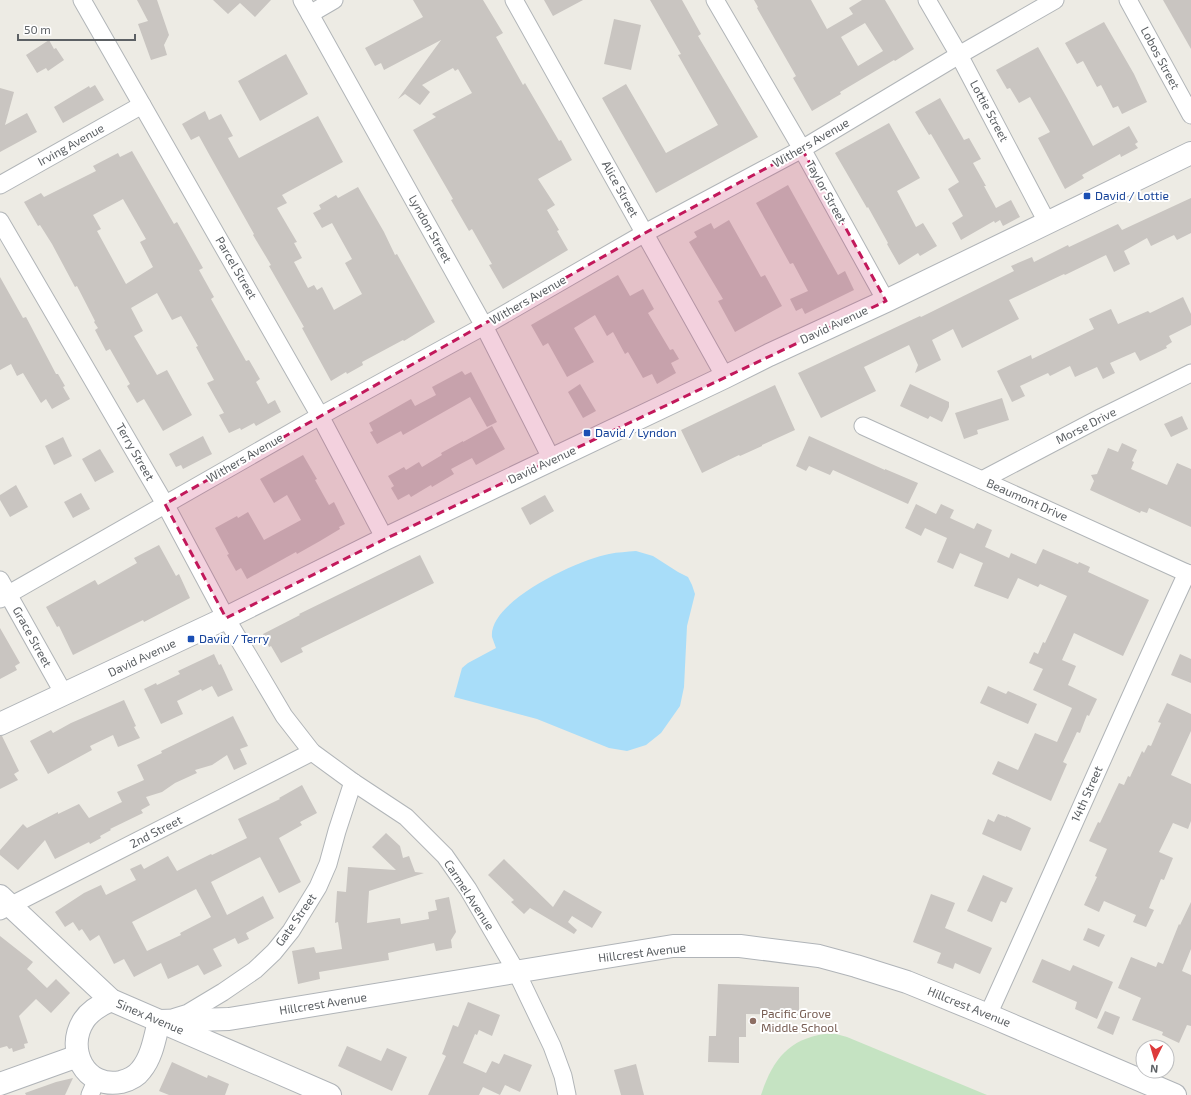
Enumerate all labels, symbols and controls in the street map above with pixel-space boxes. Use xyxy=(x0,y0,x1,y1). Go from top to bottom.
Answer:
scale bar xyxy=(18,16,135,42)
text: 50 m xyxy=(24,22,51,36)
street label: Lobos Street xyxy=(1139,24,1183,92)
street label: Lottie Street xyxy=(968,77,1012,144)
street label: Withers Avenue xyxy=(770,115,851,170)
street label: Irving Avenue xyxy=(35,120,106,168)
street label: Alice Street xyxy=(600,158,642,220)
street label: Taylor Street xyxy=(804,158,850,226)
place label: David / Lottie xyxy=(1095,188,1169,202)
marker: David / Lottie xyxy=(1082,191,1092,201)
street label: Lyndon Street xyxy=(406,192,455,265)
street label: Parcel Street xyxy=(213,234,261,302)
street label: Withers Avenue xyxy=(487,272,568,327)
street label: David Avenue xyxy=(797,302,870,346)
street label: Morse Drive xyxy=(1053,404,1118,446)
street label: Terry Street xyxy=(114,420,158,483)
place label: David / Lyndon xyxy=(595,425,677,439)
marker: David / Lyndon xyxy=(582,428,592,438)
street label: Withers Avenue xyxy=(204,430,285,485)
street label: David Avenue xyxy=(505,442,578,486)
street label: Beaumont Drive xyxy=(985,475,1070,523)
street label: Grace Street xyxy=(10,604,55,670)
place label: David / Terry xyxy=(199,631,270,645)
marker: David / Terry xyxy=(186,634,196,644)
street label: David Avenue xyxy=(105,635,178,679)
street label: 14th Street xyxy=(1068,763,1105,824)
street label: 2nd Street xyxy=(127,812,184,850)
street label: Carmel Avenue xyxy=(442,857,498,932)
street label: Gate Street xyxy=(272,890,319,948)
street label: Hillcrest Avenue xyxy=(597,940,687,964)
street label: Hillcrest Avenue xyxy=(926,983,1013,1029)
street label: Hillcrest Avenue xyxy=(278,989,368,1017)
street label: Sinex Avenue xyxy=(114,996,186,1037)
place label: Pacific Grove Middle School xyxy=(761,1006,838,1034)
marker: Pacific Grove Middle School xyxy=(748,1016,758,1026)
north arrow xyxy=(1135,1039,1175,1079)
text: N xyxy=(1150,1063,1159,1076)

